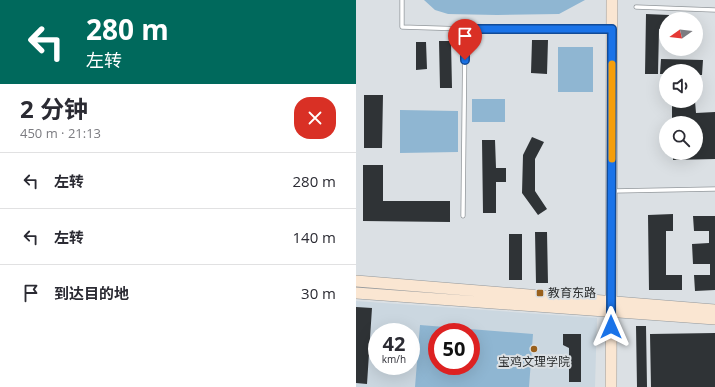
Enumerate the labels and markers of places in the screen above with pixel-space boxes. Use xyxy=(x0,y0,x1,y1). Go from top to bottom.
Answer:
pin xyxy=(448,19,482,60)
place label: 教育东路 xyxy=(548,284,596,301)
marker: 教育东路 xyxy=(535,288,545,298)
marker: 宝鸡文理学院 xyxy=(529,344,539,354)
place label: 宝鸡文理学院 xyxy=(498,353,570,370)

